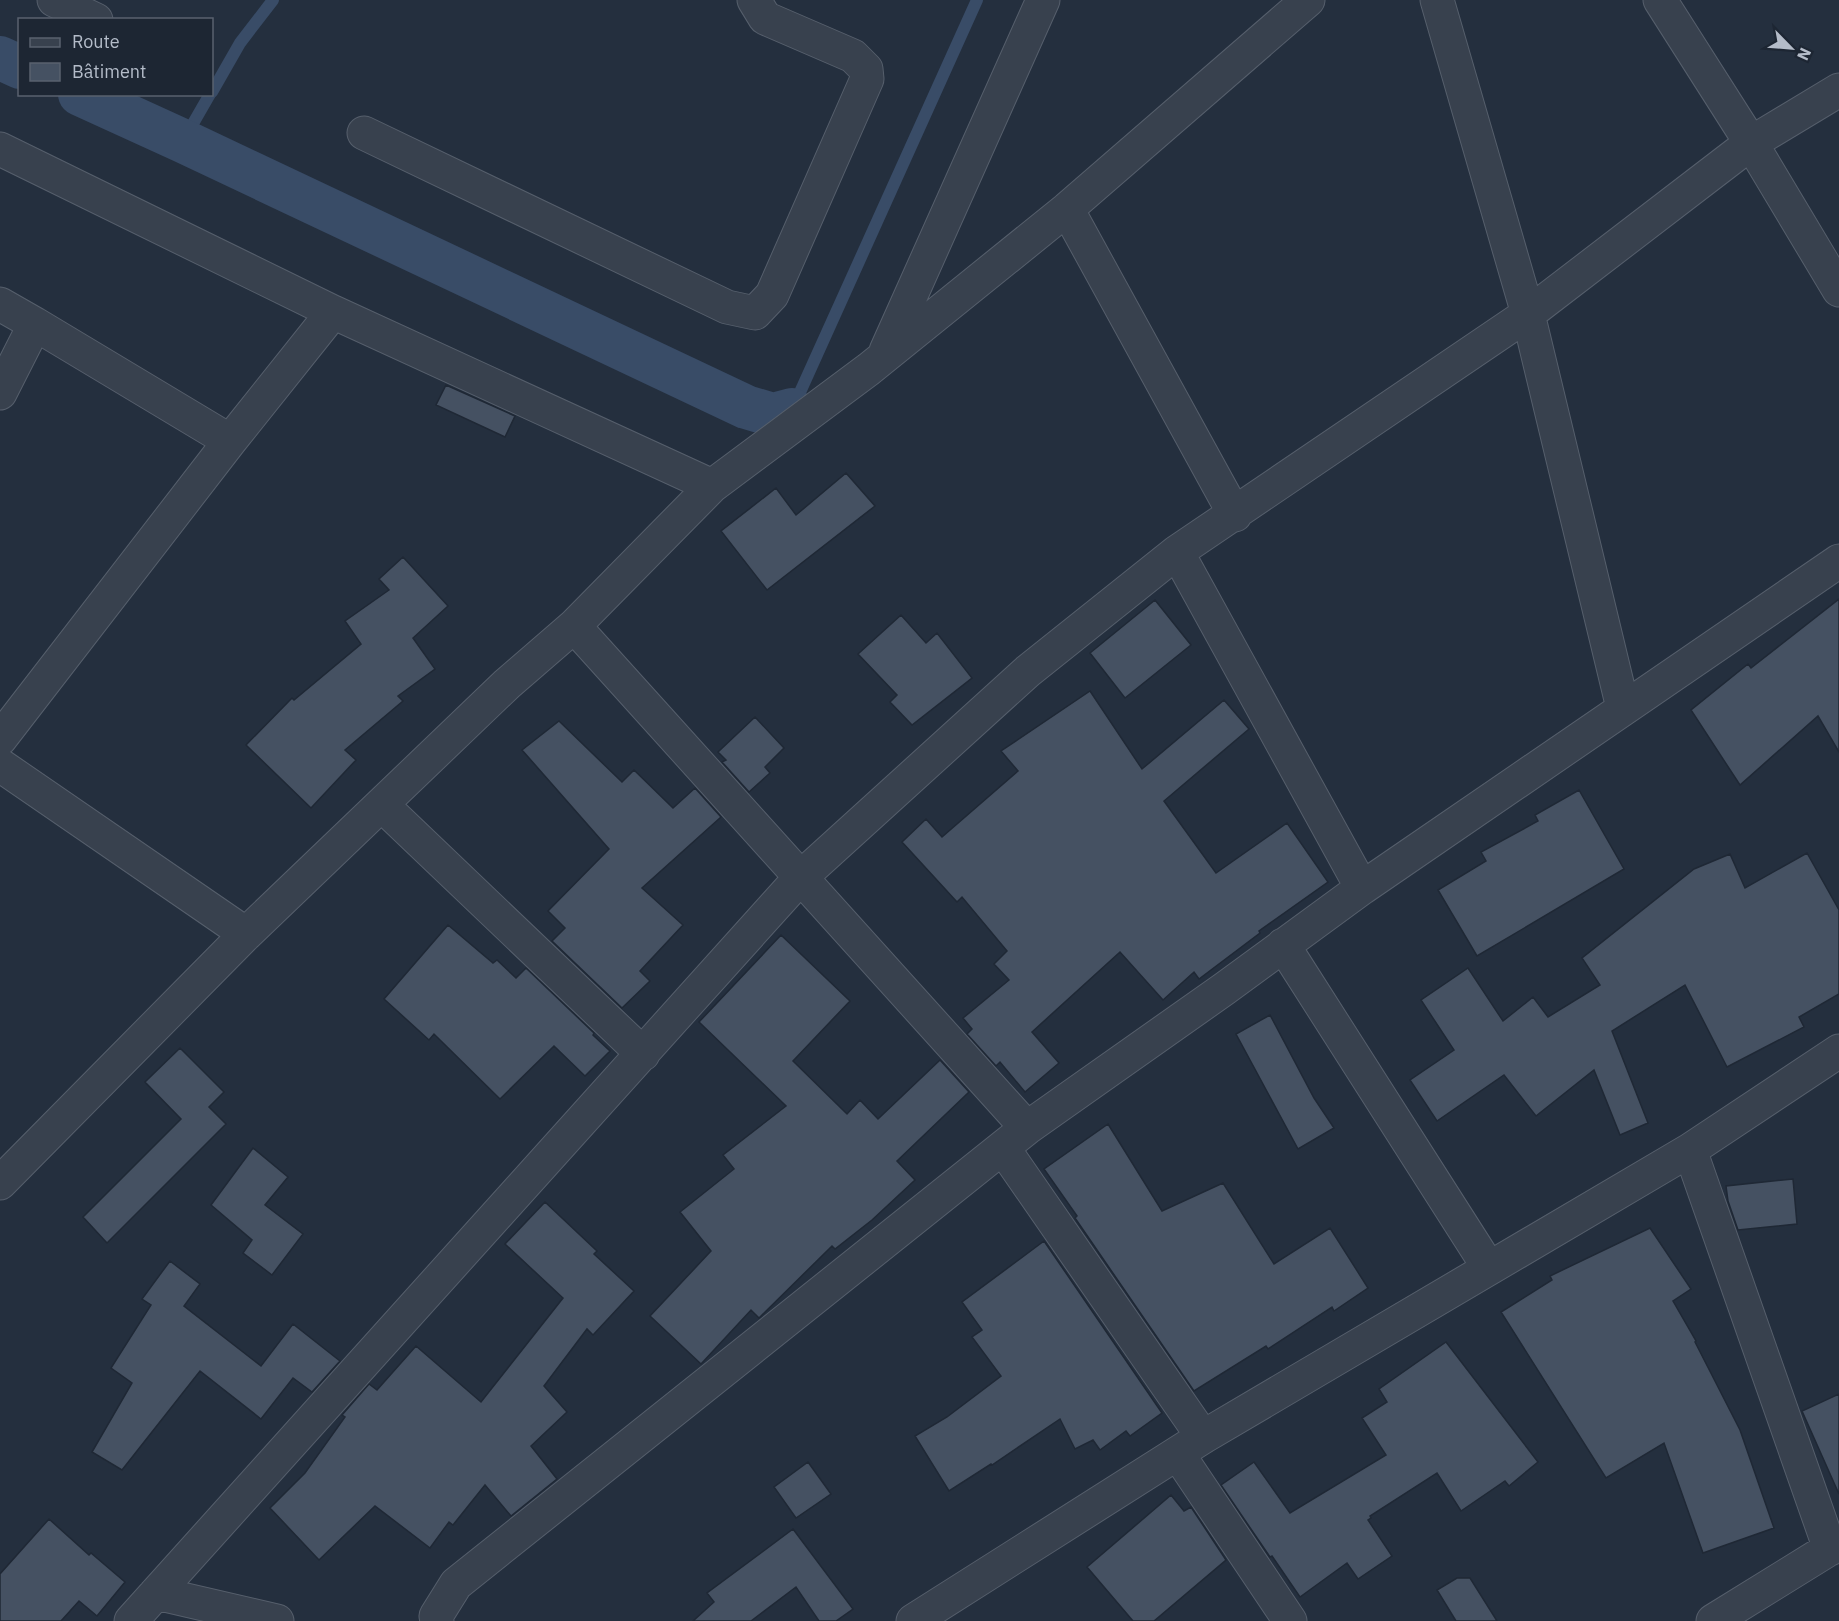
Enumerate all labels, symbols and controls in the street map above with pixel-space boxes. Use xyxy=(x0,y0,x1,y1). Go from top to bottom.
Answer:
legend xyxy=(18,18,213,96)
north arrow xyxy=(1761,18,1821,78)
text: Route xyxy=(72,30,120,53)
text: N xyxy=(1793,45,1816,64)
text: Bâtiment xyxy=(72,60,146,83)

